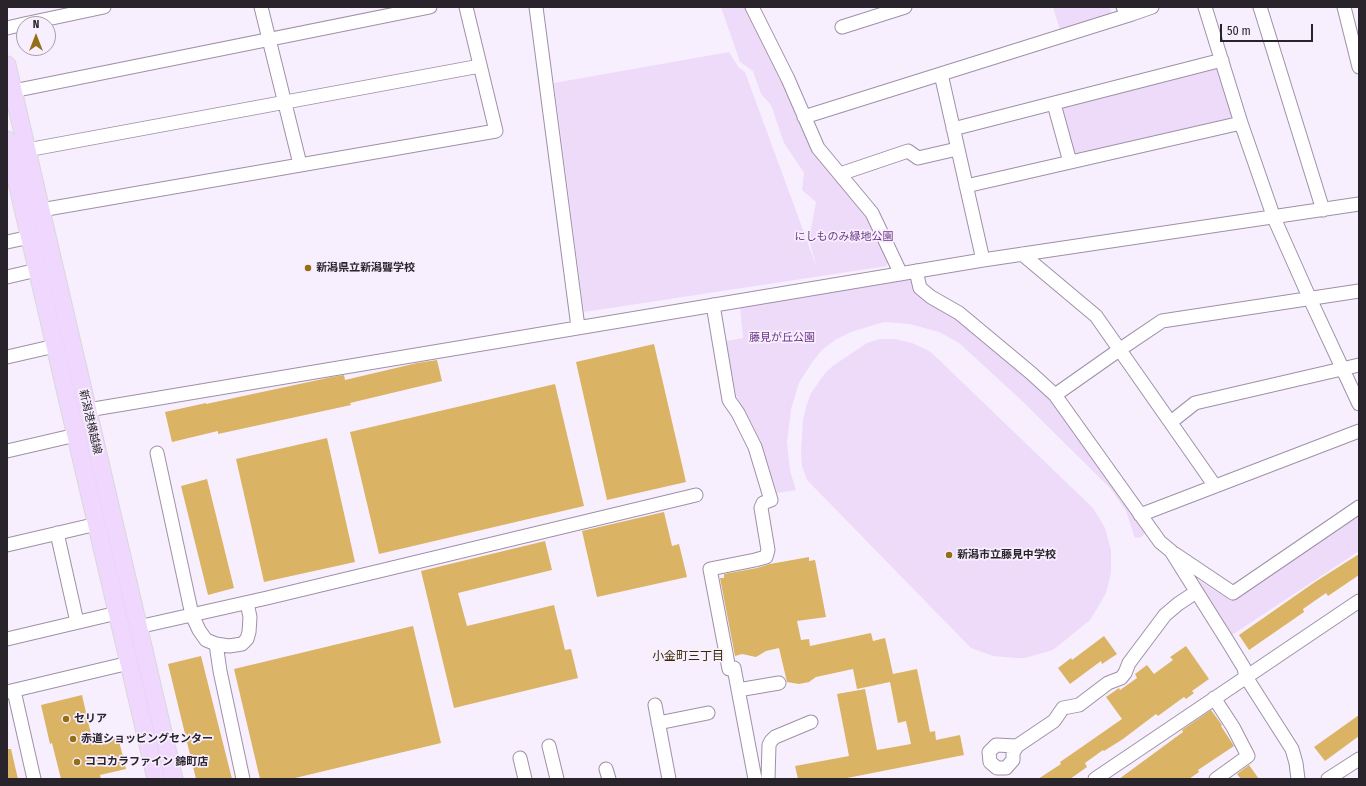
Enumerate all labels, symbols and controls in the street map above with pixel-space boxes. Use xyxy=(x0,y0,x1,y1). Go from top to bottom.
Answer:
north arrow xyxy=(16,16,56,56)
scale bar xyxy=(1222,16,1315,42)
text: N xyxy=(33,18,39,31)
text: 50 m xyxy=(1227,24,1251,38)
park label: にしものみ緑地公園 xyxy=(795,230,893,244)
place label: 新潟県立新潟聾学校 xyxy=(316,261,415,275)
marker: 新潟県立新潟聾学校 xyxy=(303,263,313,273)
park label: 藤見が丘公園 xyxy=(749,331,815,345)
street label: 新潟港横越線 xyxy=(76,388,104,456)
place label: 新潟市立藤見中学校 xyxy=(957,548,1056,562)
marker: 新潟市立藤見中学校 xyxy=(944,550,954,560)
district label: 小金町三丁目 xyxy=(652,650,724,664)
place label: セリア xyxy=(74,712,107,726)
marker: セリア xyxy=(61,714,71,724)
place label: 赤道ショッピングセンター xyxy=(81,732,213,746)
marker: 赤道ショッピングセンター xyxy=(68,734,78,744)
place label: ココカラファイン 錦町店 xyxy=(85,755,208,769)
marker: ココカラファイン 錦町店 xyxy=(72,757,82,767)

